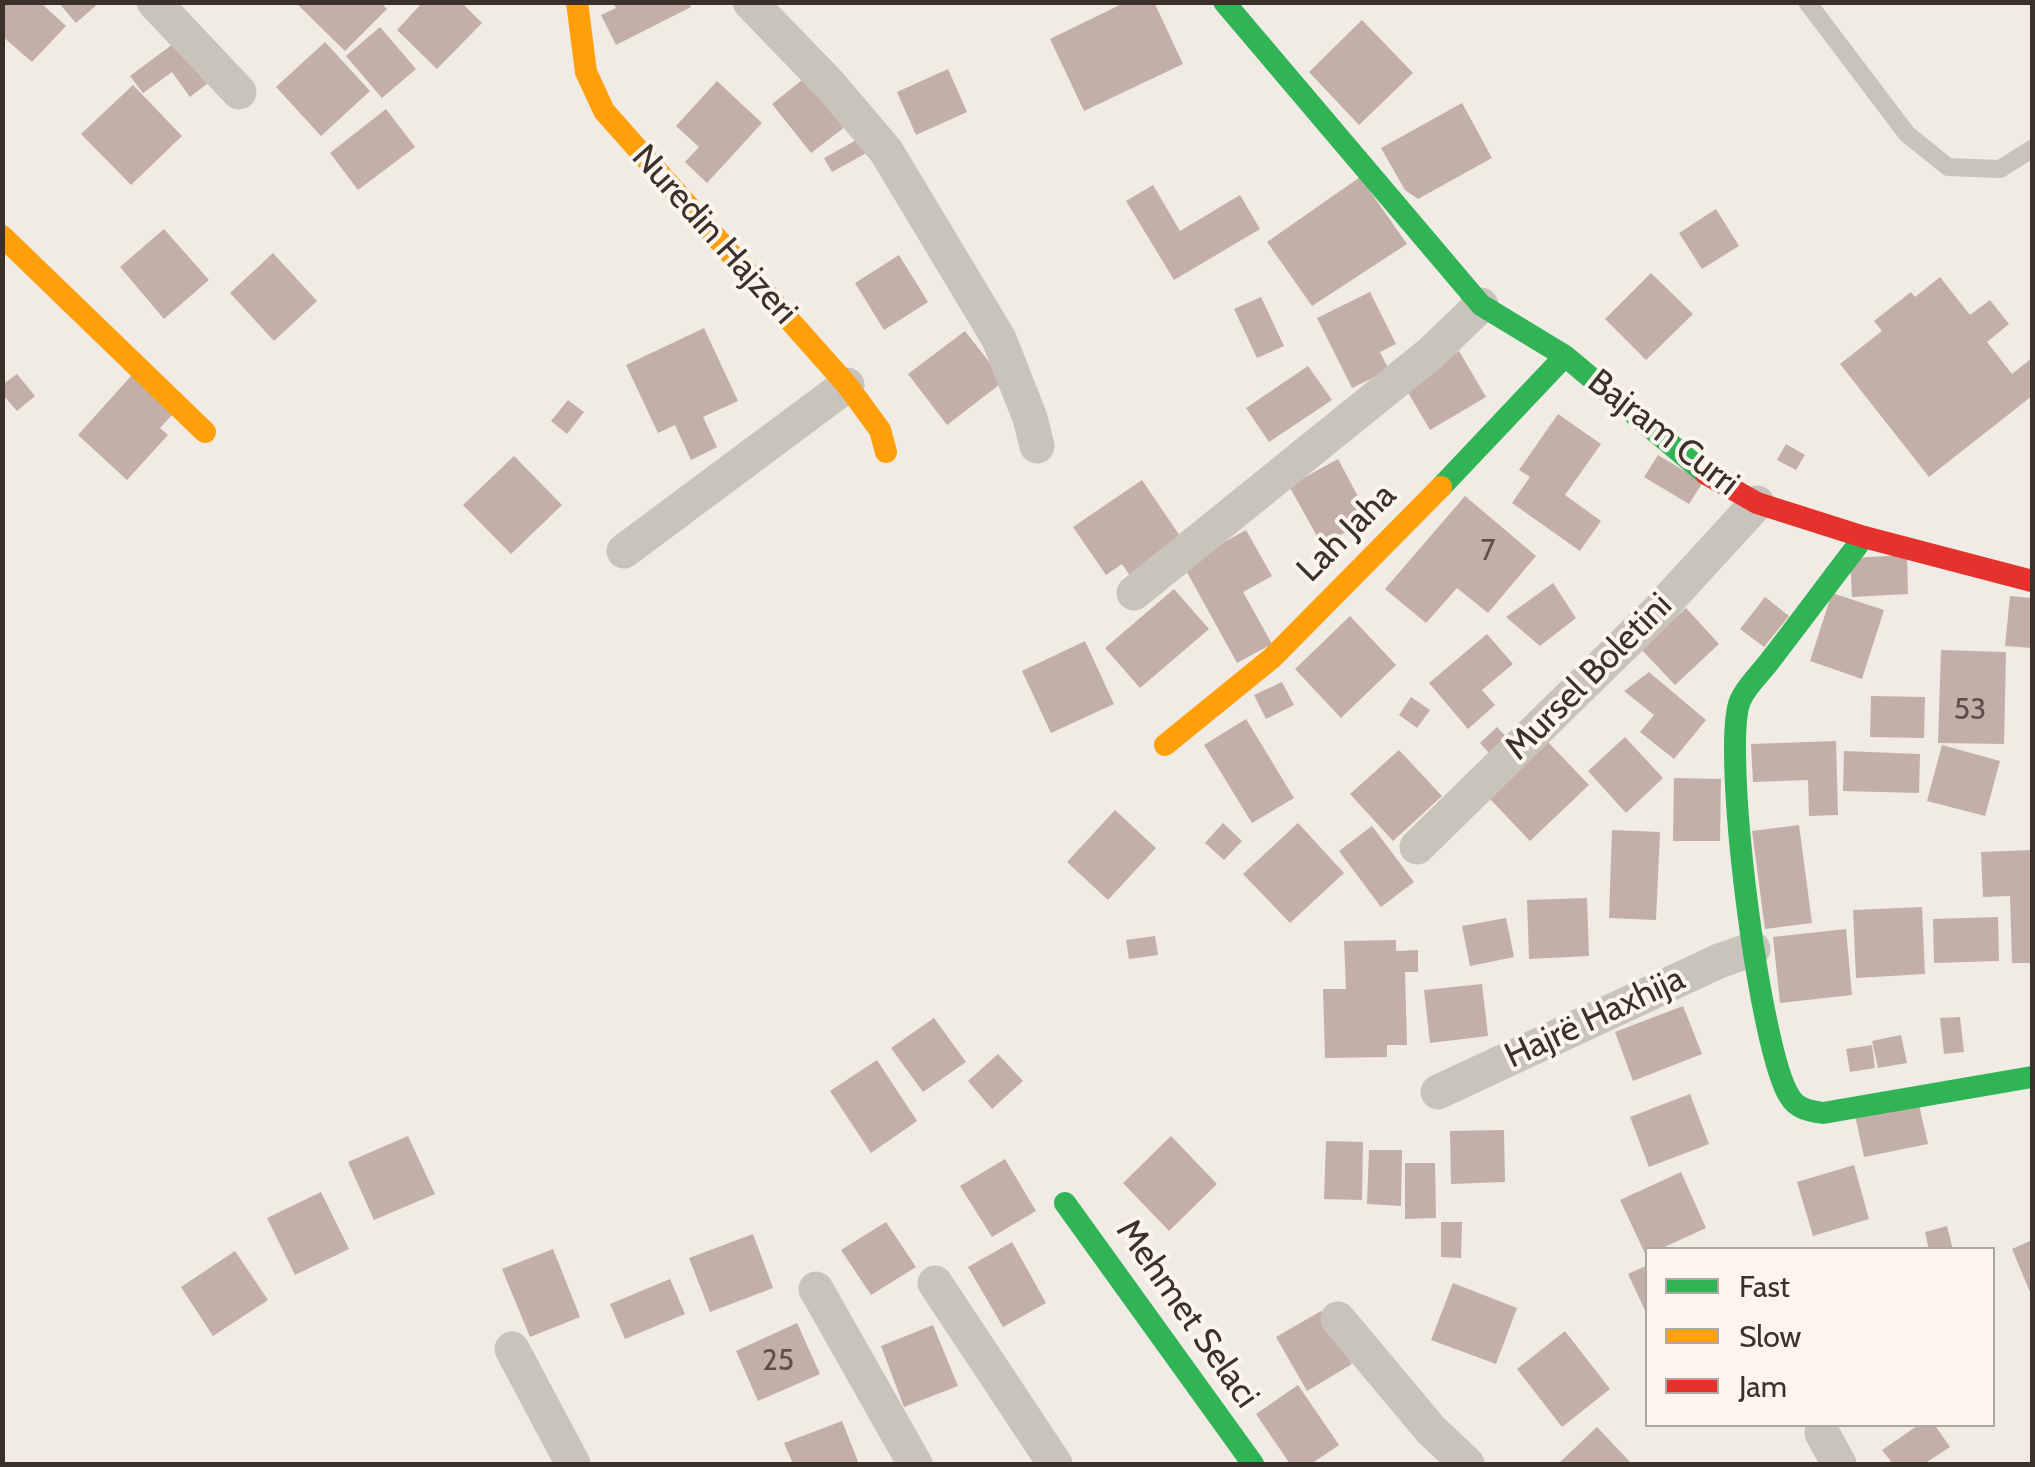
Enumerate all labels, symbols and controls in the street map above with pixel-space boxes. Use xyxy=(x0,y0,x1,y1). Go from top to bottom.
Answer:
street label: Nuredin Hajzeri xyxy=(623,137,805,333)
street label: Bajram Curri xyxy=(1579,361,1747,505)
street label: Lah Jaha xyxy=(1289,475,1405,591)
house number: 7 xyxy=(1480,533,1496,569)
street label: Mursel Boletini xyxy=(1497,585,1681,769)
house number: 53 xyxy=(1954,692,1986,728)
street label: Hajrë Haxhija xyxy=(1499,958,1691,1078)
street label: Mehmet Selaci xyxy=(1107,1212,1267,1416)
legend xyxy=(1645,1247,1995,1427)
text: Fast xyxy=(1739,1268,1790,1305)
text: Slow xyxy=(1739,1318,1801,1355)
house number: 25 xyxy=(762,1343,794,1379)
text: Jam xyxy=(1739,1368,1787,1405)

